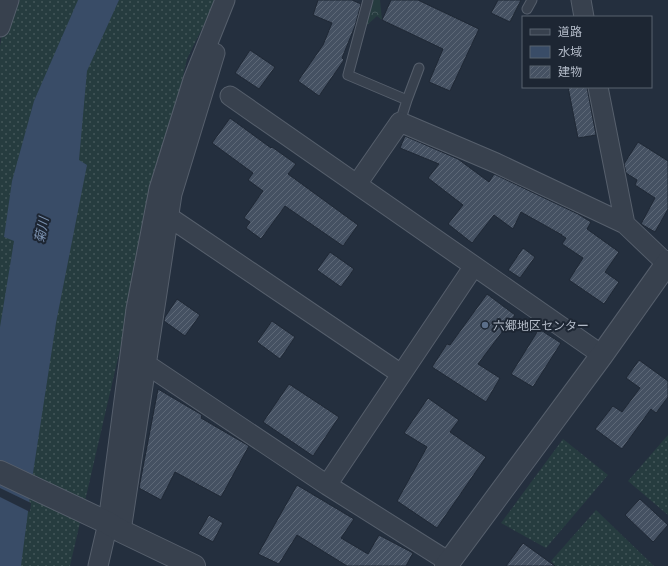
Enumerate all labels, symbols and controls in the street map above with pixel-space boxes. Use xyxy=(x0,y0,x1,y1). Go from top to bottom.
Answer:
legend xyxy=(522,16,652,88)
text: 道路 xyxy=(558,24,582,39)
text: 水域 xyxy=(558,44,582,59)
text: 建物 xyxy=(558,64,582,79)
water label: 菊川 xyxy=(31,214,52,244)
place label: 六郷地区センター xyxy=(493,318,589,333)
marker: 六郷地区センター xyxy=(480,320,490,330)

